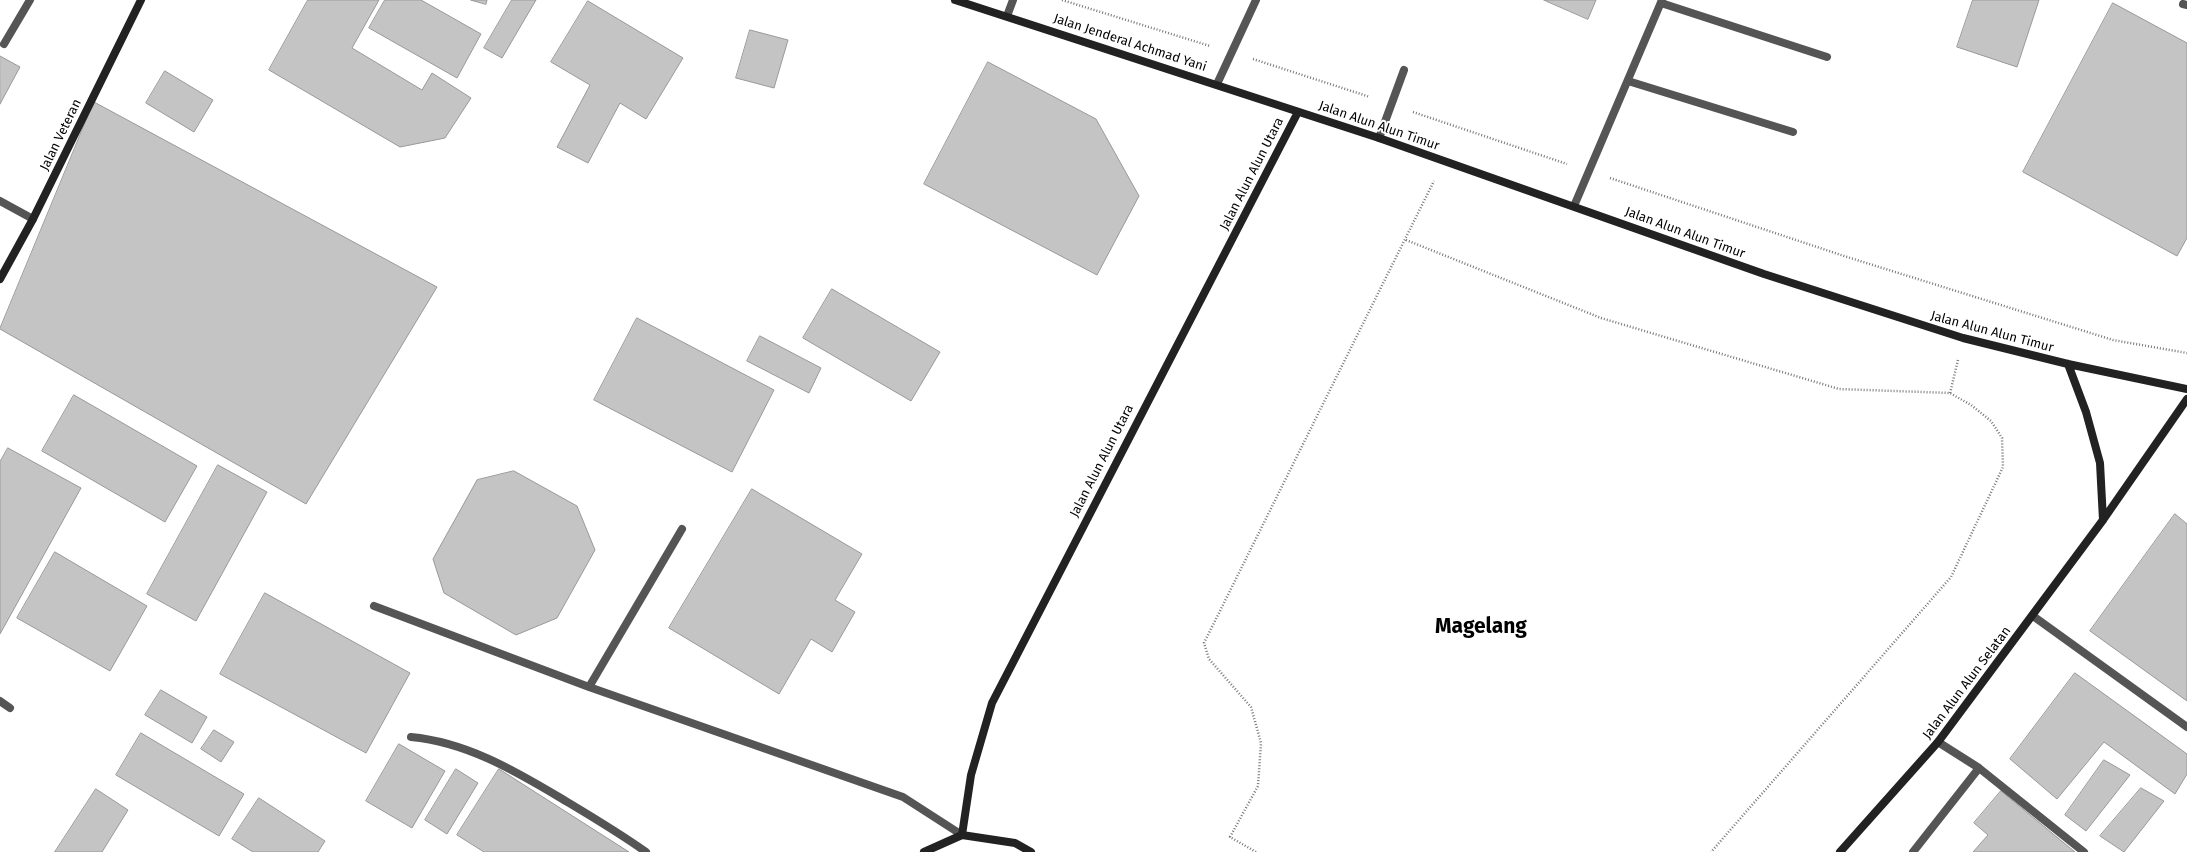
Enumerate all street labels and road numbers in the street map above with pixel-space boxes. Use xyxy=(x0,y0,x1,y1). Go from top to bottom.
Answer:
street label: Jalan Jenderal Achmad Yani xyxy=(1051,11,1209,75)
street label: Jalan Veteran xyxy=(37,97,85,173)
street label: Jalan Alun Alun Timur xyxy=(1317,98,1441,154)
street label: Jalan Alun Alun Utara xyxy=(1217,115,1287,233)
street label: Jalan Alun Alun Timur xyxy=(1623,204,1747,262)
street label: Jalan Alun Alun Timur xyxy=(1929,308,2055,356)
street label: Jalan Alun Alun Utara xyxy=(1067,402,1137,520)
street label: Jalan Alun Alun Selatan xyxy=(1920,624,2014,742)

